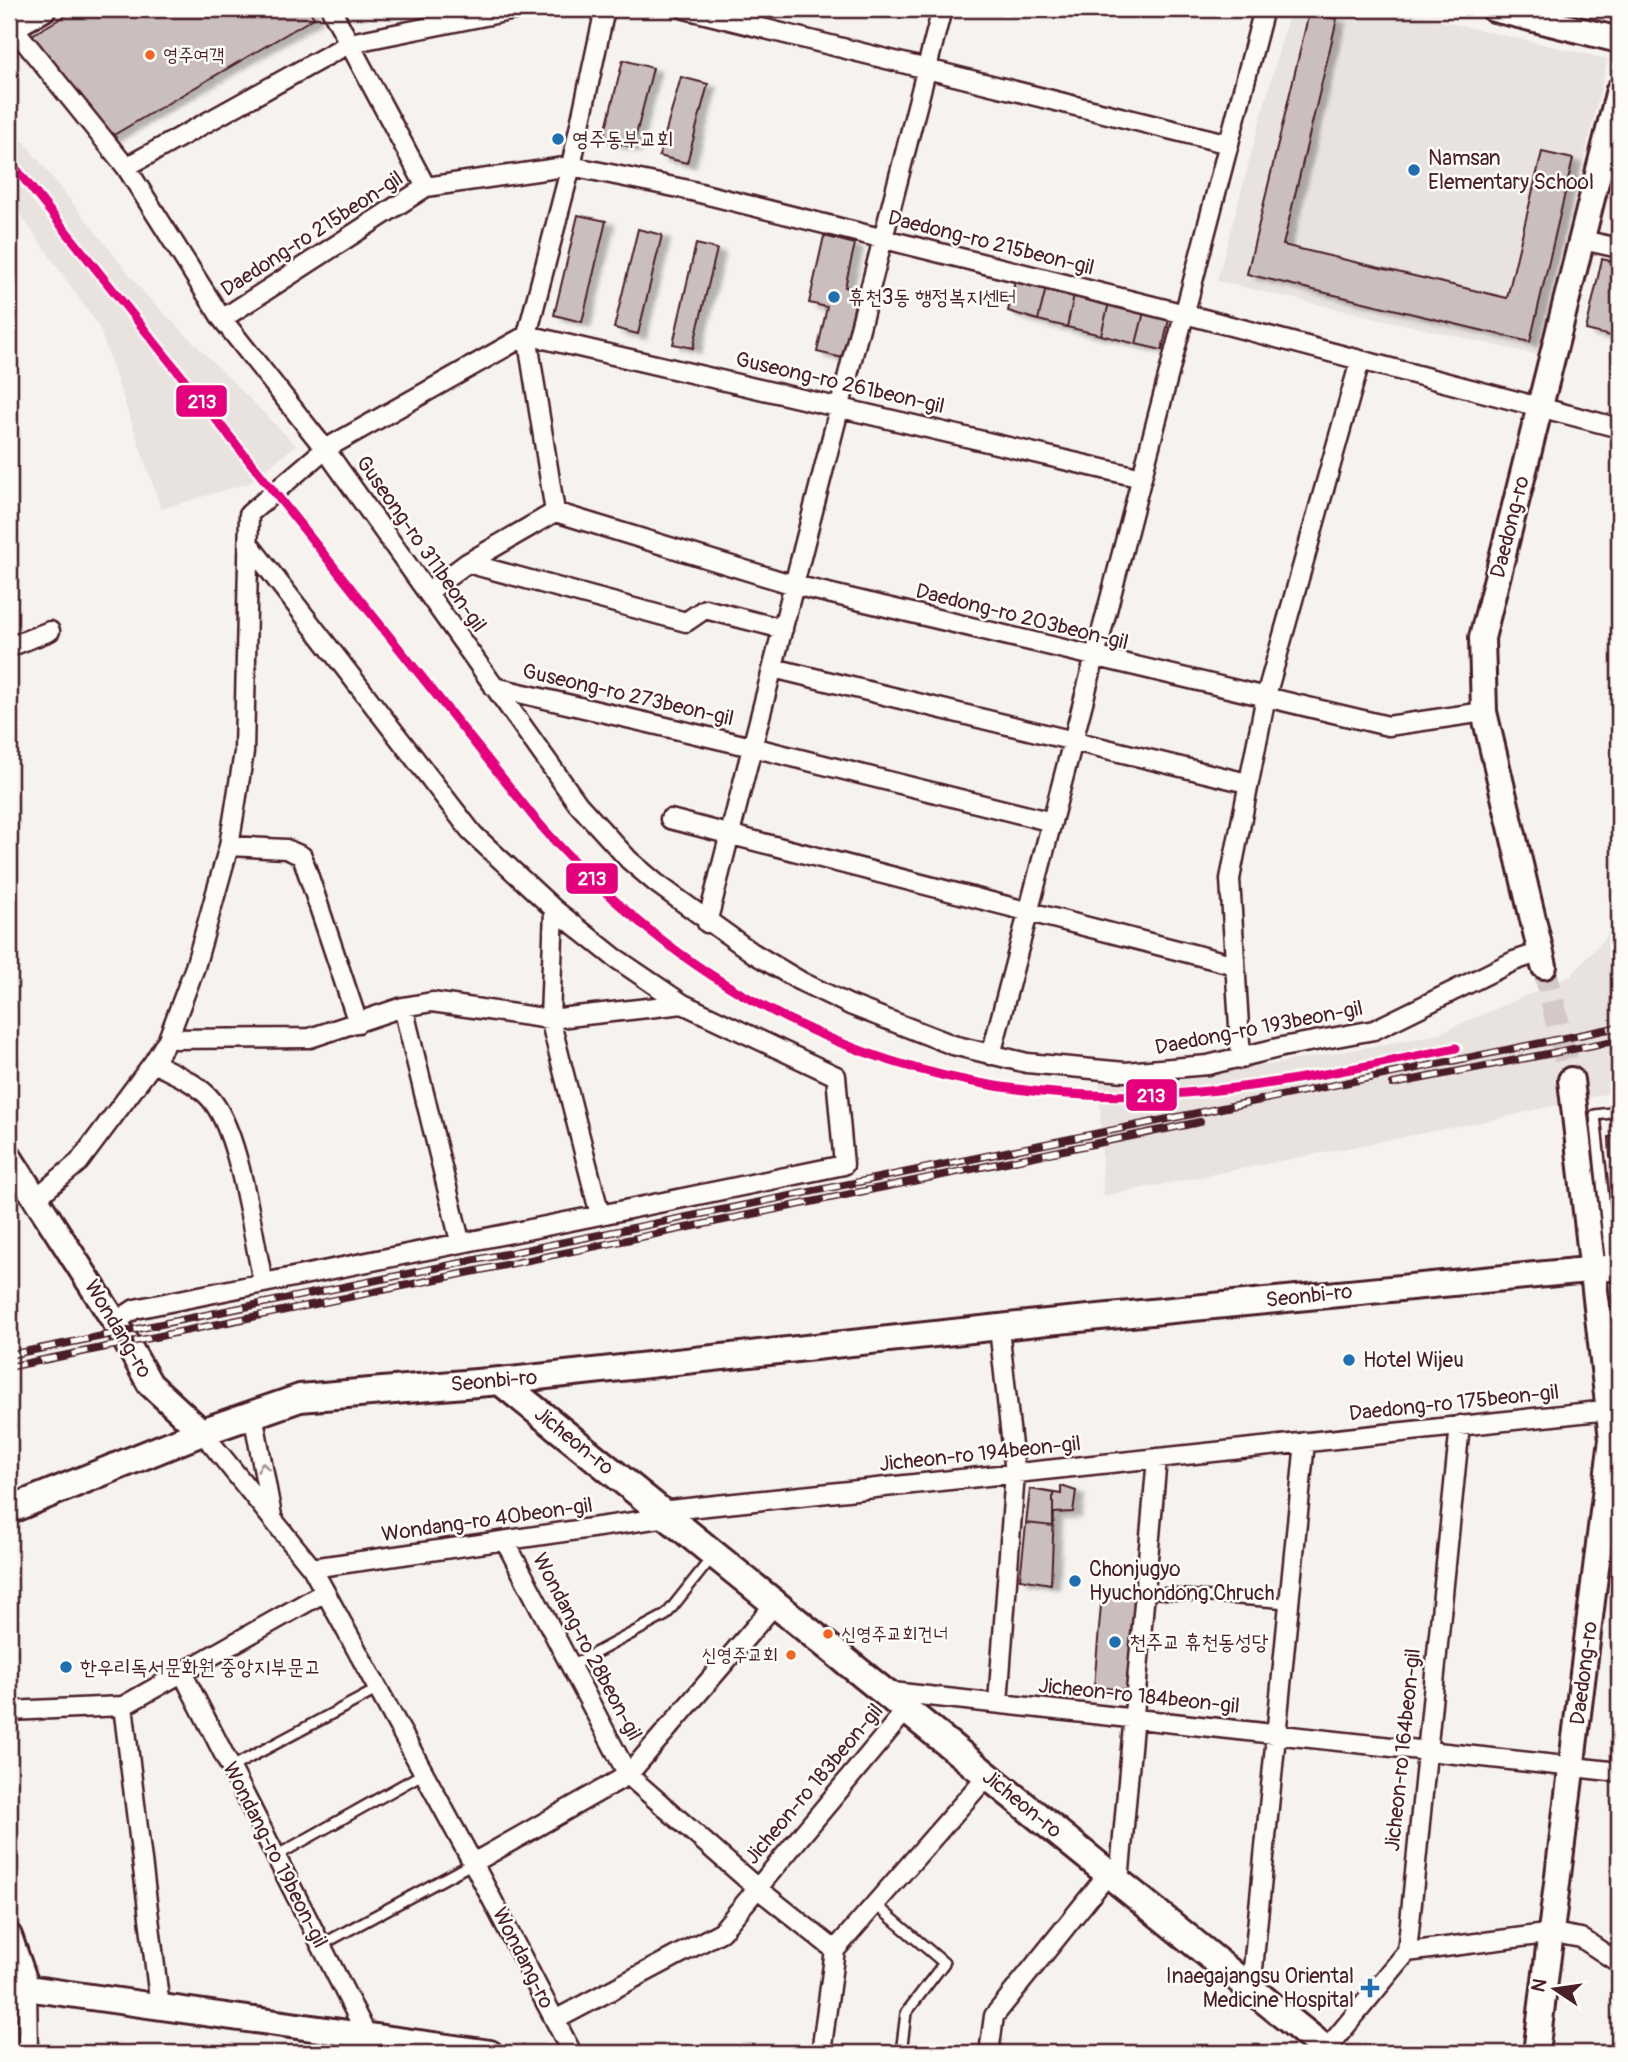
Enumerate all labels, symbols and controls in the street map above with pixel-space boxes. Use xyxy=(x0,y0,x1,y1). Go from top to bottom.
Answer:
place label: 영주여객 xyxy=(163,43,224,67)
marker: 영주여객 xyxy=(143,48,157,62)
place label: 영주동부교회 xyxy=(572,126,673,153)
marker: 영주동부교회 xyxy=(550,131,566,147)
place label: Namsan Elementary School xyxy=(1428,145,1594,196)
marker: Namsan Elementary School xyxy=(1406,162,1422,178)
street label: Daedong-ro 215beon-gil xyxy=(216,165,408,303)
street label: Daedong-ro 215beon-gil xyxy=(885,204,1097,282)
place label: 휴천3동 행정복지센터 xyxy=(848,284,1016,311)
marker: 휴천3동 행정복지센터 xyxy=(826,289,842,305)
street label: Guseong-ro 261beon-gil xyxy=(733,346,947,420)
line badge: 213 xyxy=(175,384,228,418)
text: 213 xyxy=(188,390,216,414)
street label: Guseong-ro 311beon-gil xyxy=(350,450,492,638)
street label: Daedong-ro xyxy=(1484,473,1536,581)
street label: Daedong-ro 203beon-gil xyxy=(913,578,1131,656)
street label: Guseong-ro 273beon-gil xyxy=(520,658,736,732)
line badge: 213 xyxy=(565,862,619,895)
text: 213 xyxy=(578,867,606,891)
street label: Daedong-ro 193beon-gil xyxy=(1153,995,1365,1061)
line badge: 213 xyxy=(1125,1078,1178,1112)
text: 213 xyxy=(1137,1084,1165,1108)
street label: Wondang-ro xyxy=(78,1275,158,1383)
street label: Seonbi-ro xyxy=(1264,1278,1354,1314)
place label: Hotel Wijeu xyxy=(1363,1347,1464,1374)
marker: Hotel Wijeu xyxy=(1341,1352,1357,1368)
street label: Seonbi-ro xyxy=(450,1364,538,1398)
street label: Daedong-ro 175beon-gil xyxy=(1348,1379,1560,1427)
street label: Jicheon-ro xyxy=(529,1401,619,1481)
street label: Jicheon-ro 194beon-gil xyxy=(878,1430,1082,1478)
one-way arrow xyxy=(256,1461,271,1473)
street label: Wondang-ro 40beon-gil xyxy=(380,1492,594,1548)
street label: Wondang-ro 28beon-gil xyxy=(526,1548,648,1746)
place label: Chonjugyo Hyuchondong Chruch xyxy=(1089,1556,1275,1607)
marker: Chonjugyo Hyuchondong Chruch xyxy=(1067,1573,1083,1589)
street label: Daedong-ro xyxy=(1564,1620,1604,1726)
place label: 신영주교회건너 xyxy=(841,1622,948,1646)
marker: 신영주교회건너 xyxy=(821,1627,835,1641)
place label: 천주교 휴천동성당 xyxy=(1129,1629,1269,1656)
marker: 천주교 휴천동성당 xyxy=(1107,1634,1123,1650)
place label: 신영주교회 xyxy=(702,1643,778,1667)
street label: Jicheon-ro 164beon-gil xyxy=(1379,1647,1427,1853)
marker: 신영주교회 xyxy=(784,1648,798,1662)
place label: 한우리독서문화원 중앙지부문고 xyxy=(80,1654,321,1681)
marker: 한우리독서문화원 중앙지부문고 xyxy=(58,1659,74,1675)
street label: Jicheon-ro 184beon-gil xyxy=(1037,1672,1241,1720)
street label: Jicheon-ro 183beon-gil xyxy=(739,1698,889,1870)
street label: Wondang-ro 19beon-gil xyxy=(216,1757,334,1953)
street label: Jicheon-ro xyxy=(977,1764,1067,1844)
street label: Wondang-ro xyxy=(486,1903,560,2013)
north arrow xyxy=(1520,1954,1590,2024)
place label: Inaegajangsu Oriental Medicine Hospital xyxy=(1166,1963,1354,2014)
text: N xyxy=(1526,1976,1553,1994)
marker: Inaegajangsu Oriental Medicine Hospital xyxy=(1360,1978,1380,1998)

